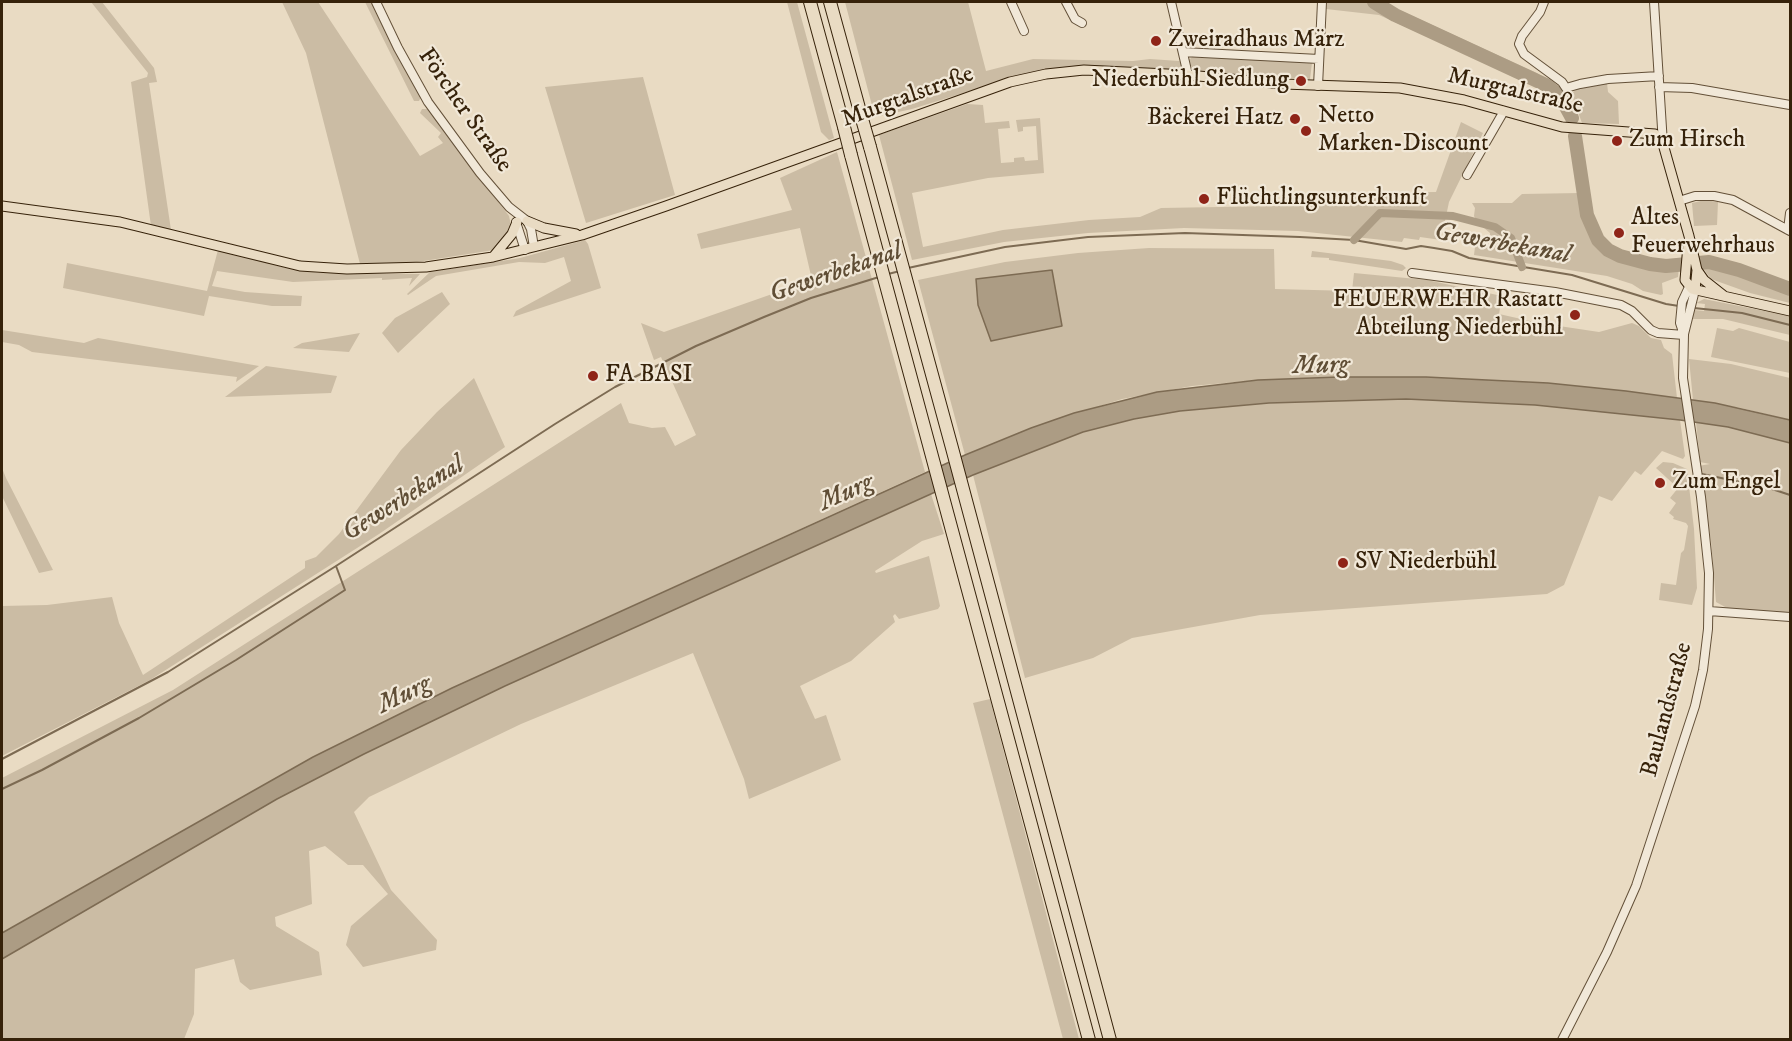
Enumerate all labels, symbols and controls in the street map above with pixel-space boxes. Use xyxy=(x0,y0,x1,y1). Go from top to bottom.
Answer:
place label: Zweiradhaus März xyxy=(1168,27,1344,55)
marker: Zweiradhaus März xyxy=(1149,34,1163,48)
street label: Förcher Straße xyxy=(411,43,517,179)
street label: Murgtalstraße xyxy=(838,61,978,135)
street label: Murgtalstraße xyxy=(1444,62,1586,122)
place label: Niederbühl Siedlung xyxy=(1092,67,1289,95)
marker: Niederbühl Siedlung xyxy=(1294,74,1308,88)
place label: Netto Marken-Discount xyxy=(1318,103,1489,159)
place label: Bäckerei Hatz xyxy=(1147,105,1283,133)
marker: Bäckerei Hatz xyxy=(1288,112,1302,126)
marker: Netto Marken-Discount xyxy=(1299,124,1313,138)
place label: Zum Hirsch xyxy=(1629,127,1745,155)
marker: Zum Hirsch xyxy=(1610,134,1624,148)
place label: Flüchtlingsunterkunft xyxy=(1216,185,1427,213)
marker: Flüchtlingsunterkunft xyxy=(1197,192,1211,206)
place label: Altes Feuerwehrhaus xyxy=(1631,205,1775,261)
water label: Gewerbekanal xyxy=(1431,218,1573,272)
marker: Altes Feuerwehrhaus xyxy=(1612,226,1626,240)
water label: Gewerbekanal xyxy=(766,237,906,311)
place label: FEUERWEHR Rastatt Abteilung Niederbühl xyxy=(1333,287,1563,343)
marker: FEUERWEHR Rastatt Abteilung Niederbühl xyxy=(1568,308,1582,322)
water label: Murg xyxy=(1293,351,1349,383)
place label: FA BASI xyxy=(605,362,692,390)
marker: FA BASI xyxy=(586,369,600,383)
water label: Gewerbekanal xyxy=(337,450,471,550)
water label: Murg xyxy=(815,468,879,520)
place label: Zum Engel xyxy=(1672,469,1781,497)
marker: Zum Engel xyxy=(1653,476,1667,490)
place label: SV Niederbühl xyxy=(1355,549,1497,577)
marker: SV Niederbühl xyxy=(1336,556,1350,570)
street label: Baulandstraße xyxy=(1636,640,1700,780)
water label: Murg xyxy=(373,670,437,722)

